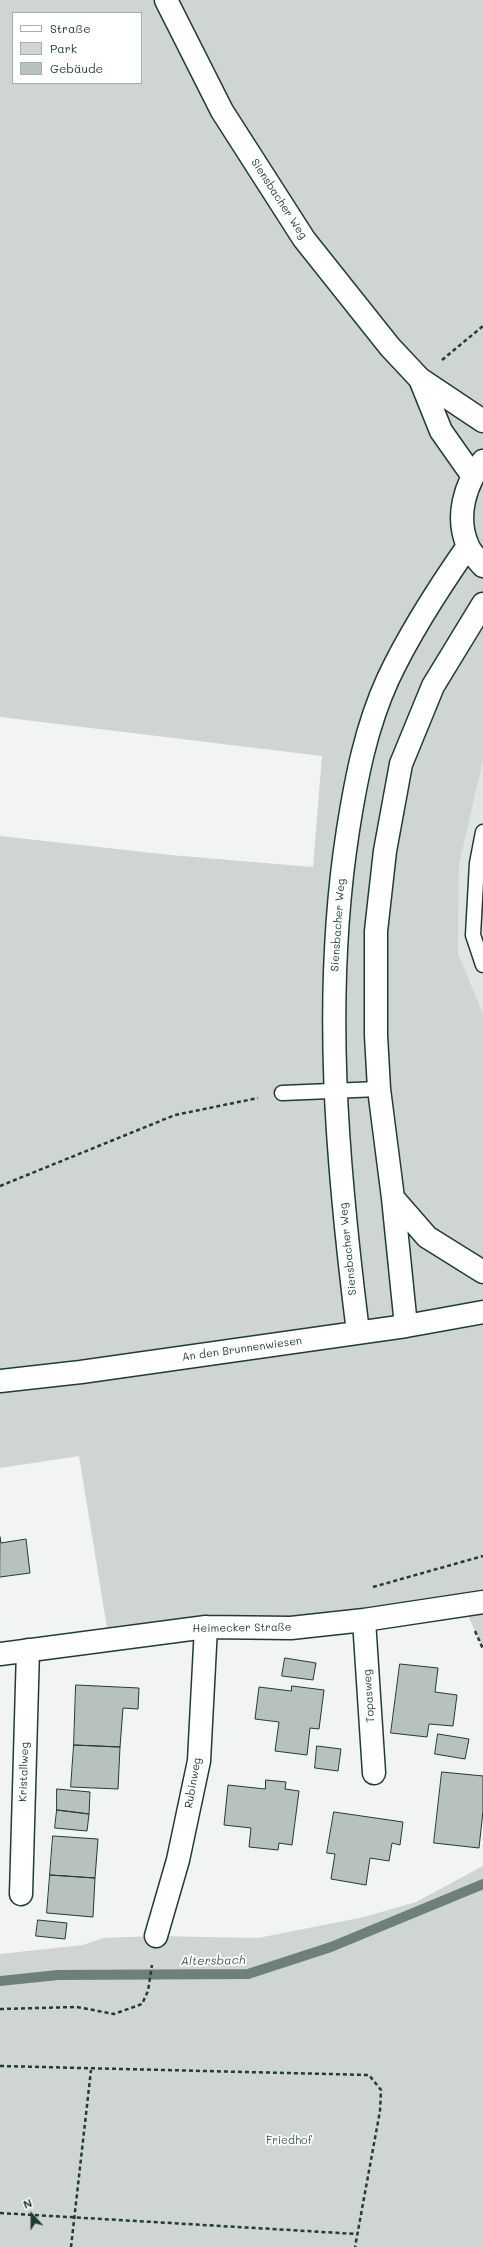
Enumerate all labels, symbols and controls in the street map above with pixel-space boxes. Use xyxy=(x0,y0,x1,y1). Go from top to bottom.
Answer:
legend xyxy=(12,12,142,84)
text: Straße xyxy=(50,20,91,36)
text: Park xyxy=(50,40,77,56)
text: Gebäude xyxy=(50,60,103,76)
street label: Siensbacher Weg xyxy=(248,156,310,242)
street label: Siensbacher Weg xyxy=(328,878,348,972)
street label: Siensbacher Weg xyxy=(337,1202,359,1296)
street label: An den Brunnenwiesen xyxy=(181,1334,303,1364)
street label: Heimecker Straße xyxy=(192,1621,292,1635)
street label: Topasweg xyxy=(361,1669,377,1723)
street label: Kristallweg xyxy=(16,1742,32,1802)
street label: Rubinweg xyxy=(182,1757,204,1809)
water label: Altersbach xyxy=(180,1953,246,1969)
park label: Friedhof xyxy=(266,2134,312,2148)
north arrow xyxy=(12,2195,52,2235)
text: N xyxy=(21,2195,34,2212)

